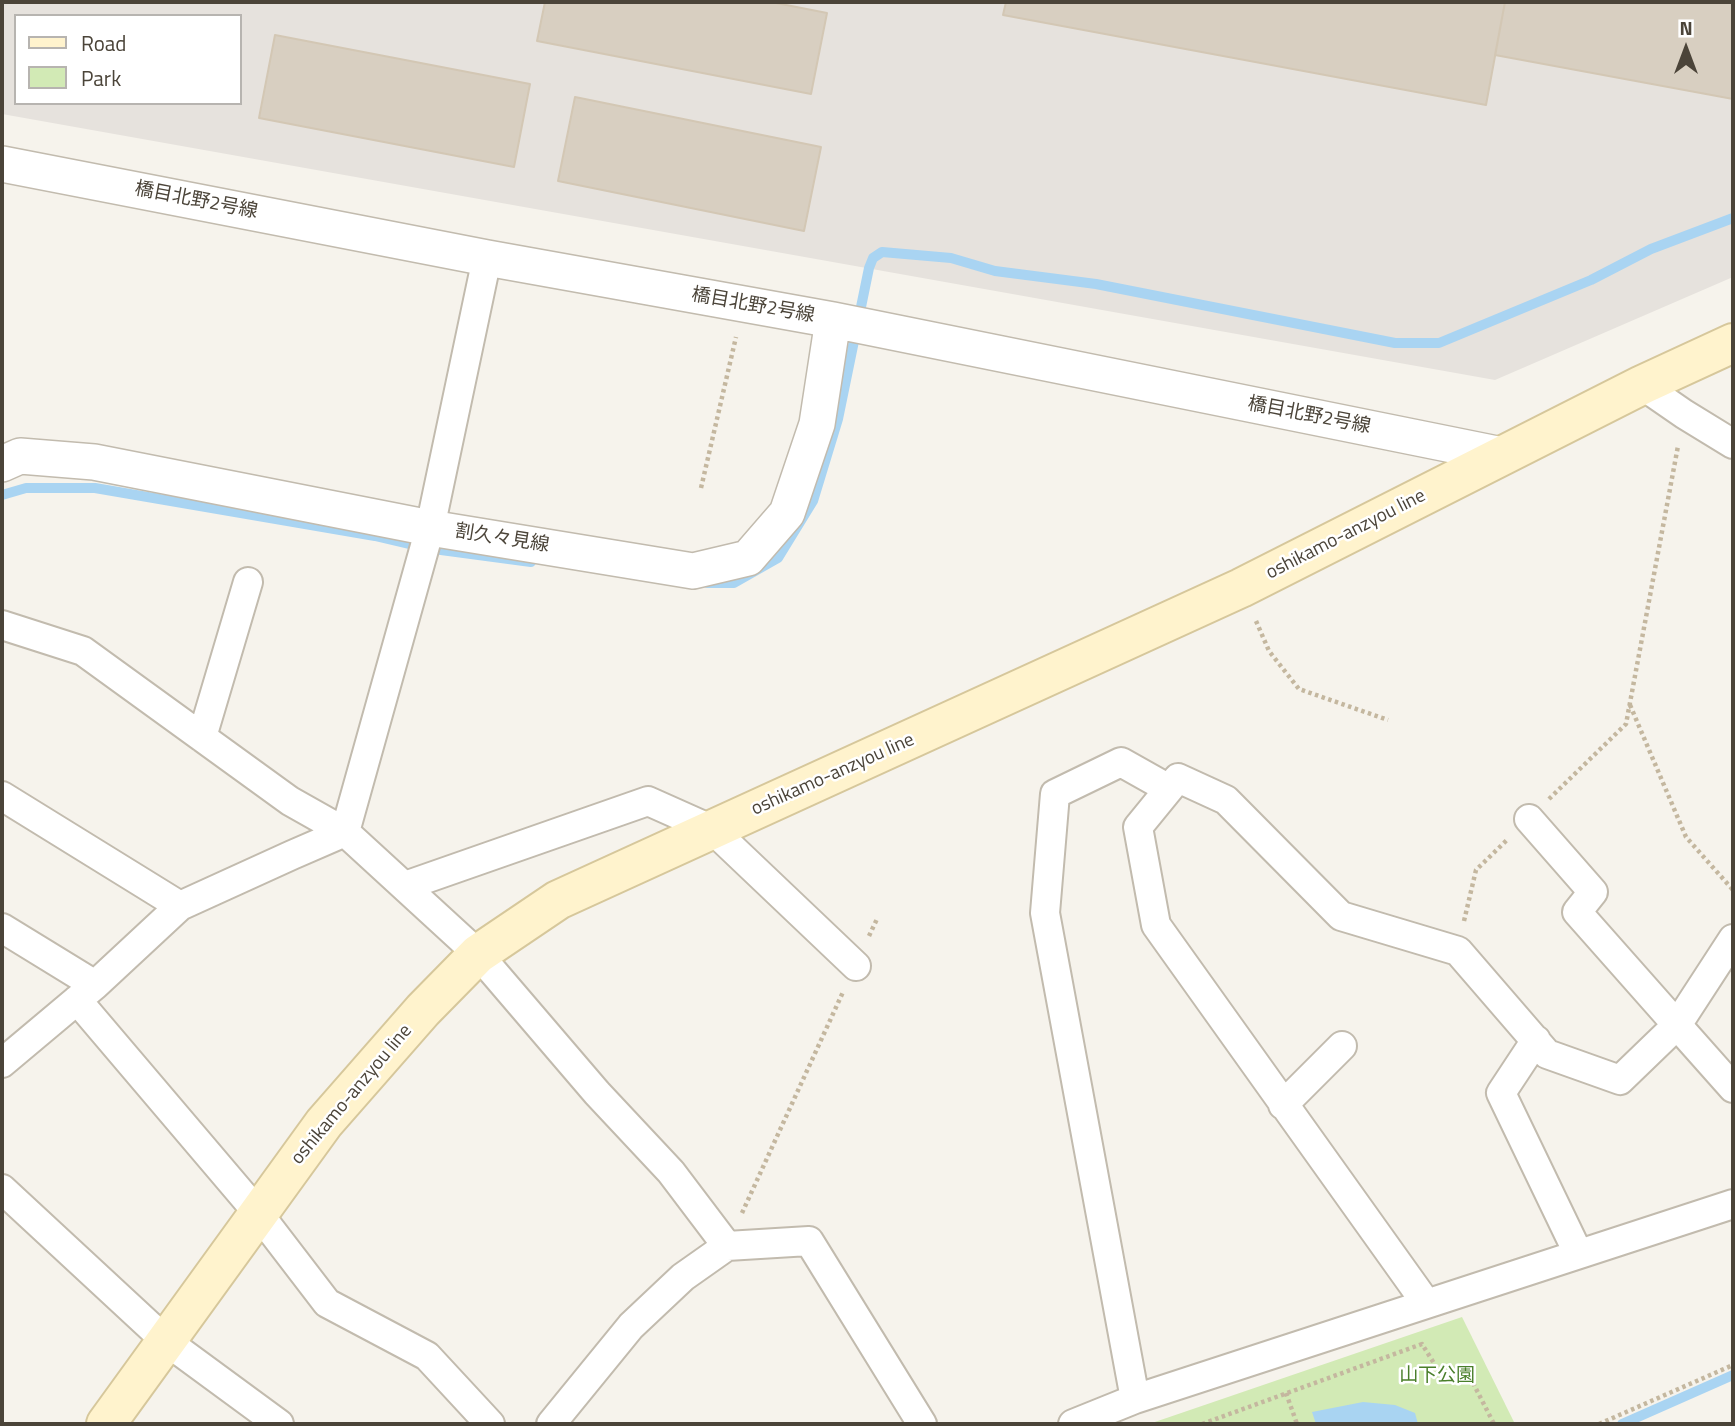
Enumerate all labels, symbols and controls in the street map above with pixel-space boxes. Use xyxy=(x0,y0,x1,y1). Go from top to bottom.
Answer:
text: N xyxy=(1679,13,1693,42)
legend xyxy=(14,14,242,105)
north arrow xyxy=(1651,14,1721,84)
text: Road xyxy=(81,27,126,59)
text: Park xyxy=(81,62,121,94)
street label: 橋目北野2号線 xyxy=(133,178,259,224)
street label: 橋目北野2号線 xyxy=(690,284,816,328)
street label: 橋目北野2号線 xyxy=(1246,393,1372,439)
street label: oshikamo-anzyou line xyxy=(1262,485,1430,585)
street label: 割久々見線 xyxy=(453,520,551,558)
street label: oshikamo-anzyou line xyxy=(748,729,918,821)
street label: oshikamo-anzyou line xyxy=(287,1020,417,1170)
park label: 山下公園 xyxy=(1399,1365,1475,1387)

